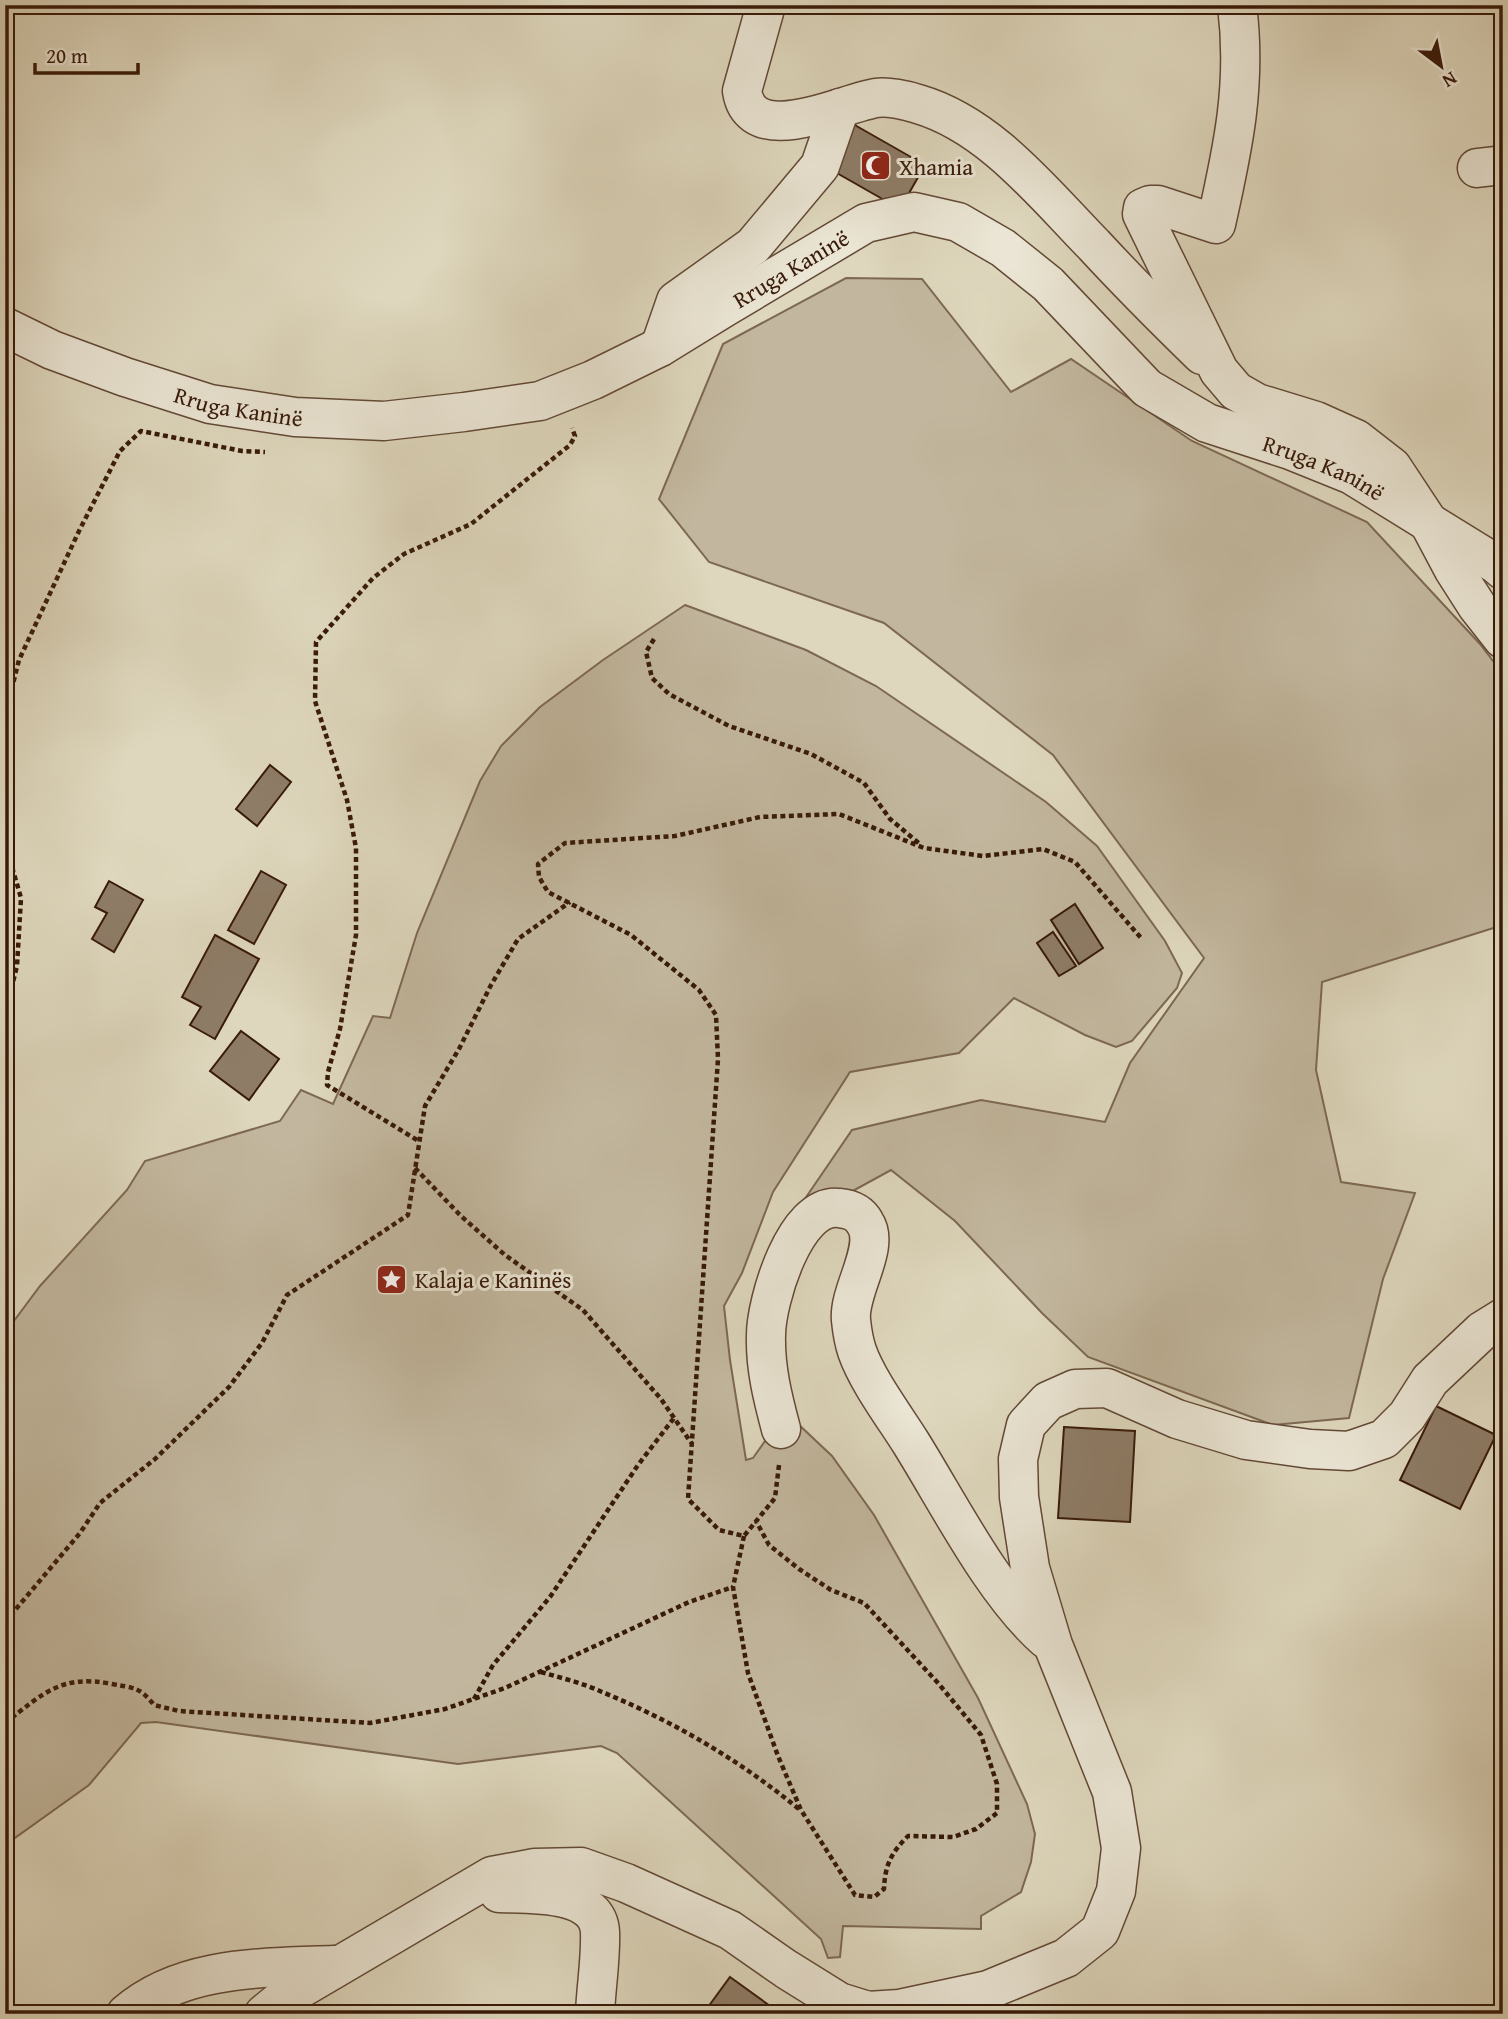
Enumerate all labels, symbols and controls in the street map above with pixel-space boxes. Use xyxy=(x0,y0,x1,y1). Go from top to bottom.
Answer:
scale bar xyxy=(35,32,138,76)
north arrow xyxy=(1406,32,1476,102)
text: 20 m xyxy=(46,40,88,71)
text: N xyxy=(1437,65,1463,96)
mosque icon: Xhamia xyxy=(859,149,893,183)
place label: Xhamia xyxy=(899,150,973,183)
street label: Rruga Kaninë xyxy=(726,220,855,315)
street label: Rruga Kaninë xyxy=(170,377,304,434)
street label: Rruga Kaninë xyxy=(1259,426,1391,508)
place icon: Kalaja e Kaninës xyxy=(375,1262,409,1296)
place label: Kalaja e Kaninës xyxy=(415,1263,571,1296)

